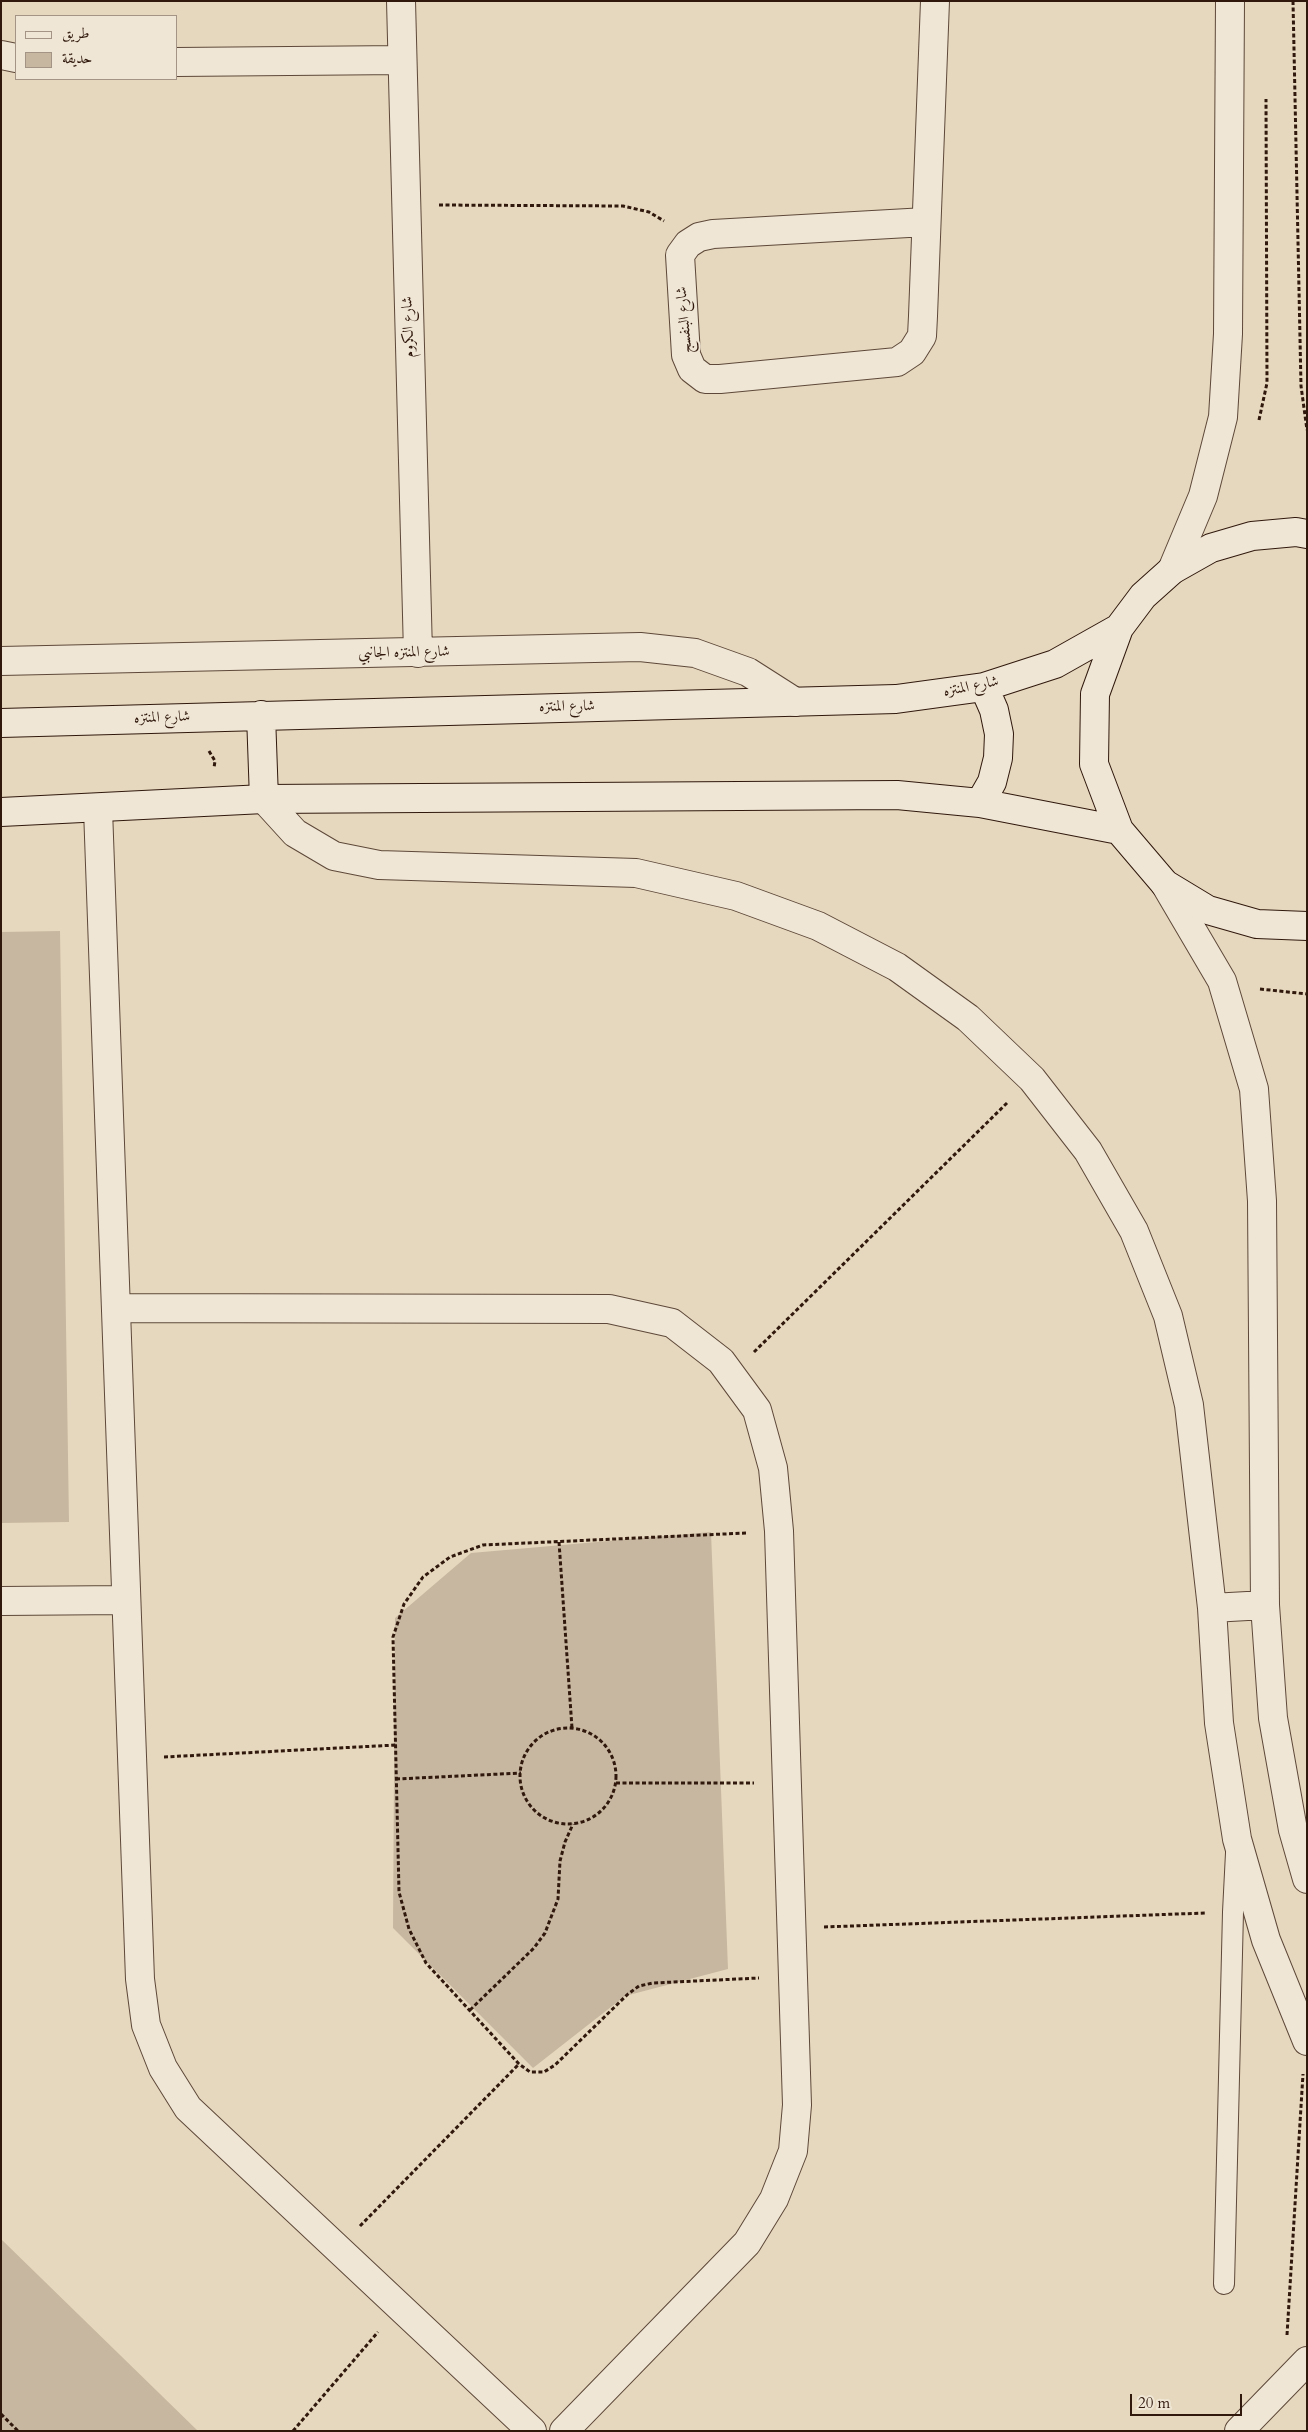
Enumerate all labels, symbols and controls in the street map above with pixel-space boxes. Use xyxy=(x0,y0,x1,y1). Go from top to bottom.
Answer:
legend xyxy=(15,15,178,80)
text: طريق xyxy=(62,23,89,43)
text: حديقة xyxy=(62,48,92,68)
street label: شارع البنفسج xyxy=(673,286,697,354)
street label: شارع الكروم xyxy=(399,296,419,358)
street label: شارع المنتزه الجانبي xyxy=(358,643,450,663)
street label: شارع المنتزه xyxy=(942,673,1000,701)
street label: شارع المنتزه xyxy=(539,698,595,716)
street label: شارع المنتزه xyxy=(134,708,190,728)
scale bar xyxy=(1133,2384,1246,2416)
text: 20 m xyxy=(1138,2393,1170,2413)

